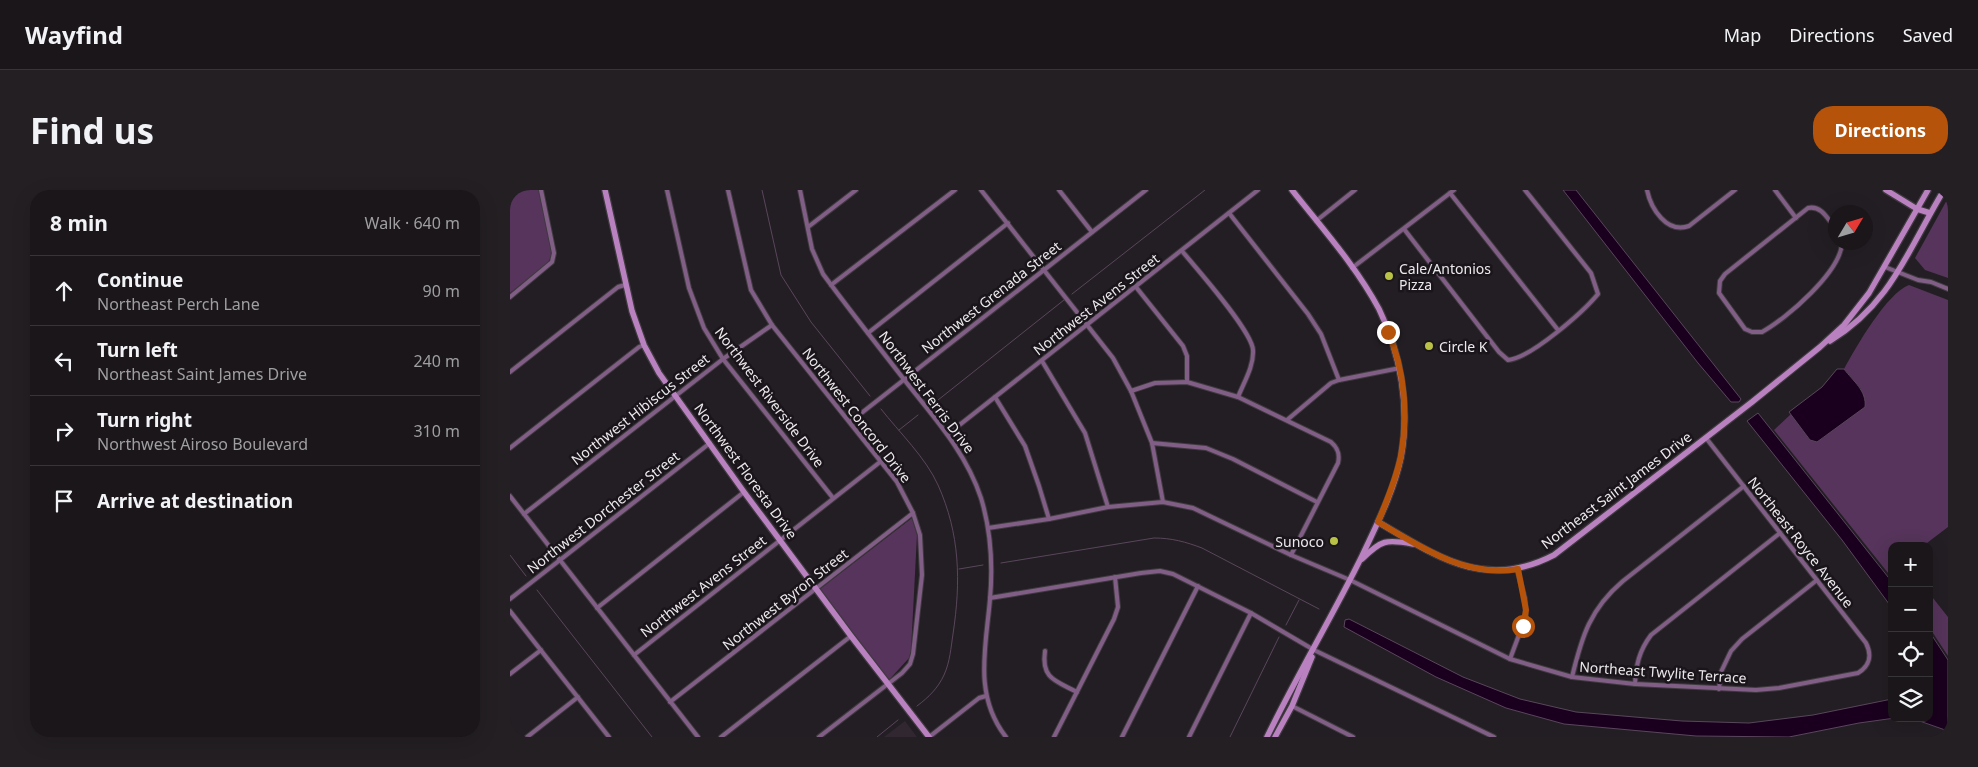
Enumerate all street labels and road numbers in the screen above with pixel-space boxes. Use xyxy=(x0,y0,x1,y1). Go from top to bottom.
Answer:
street label: Northwest Grenada Street xyxy=(917,237,1065,357)
street label: Northwest Avens Street xyxy=(1029,249,1163,359)
street label: Northwest Riverside Drive xyxy=(711,323,829,471)
street label: Northwest Ferris Drive xyxy=(875,327,979,457)
street label: Northwest Concord Drive xyxy=(798,344,916,487)
street label: Northwest Hibiscus Street xyxy=(567,349,713,469)
street label: Northwest Floresta Drive xyxy=(690,399,802,543)
street label: Northeast Saint James Drive xyxy=(1537,427,1695,553)
street label: Northwest Dorchester Street xyxy=(523,446,683,578)
street label: Northeast Royce Avenue xyxy=(1744,473,1858,611)
street label: Northwest Avens Street xyxy=(636,531,770,641)
street label: Northwest Byron Street xyxy=(718,544,852,654)
street label: Northeast Twylite Terrace xyxy=(1579,657,1747,687)

